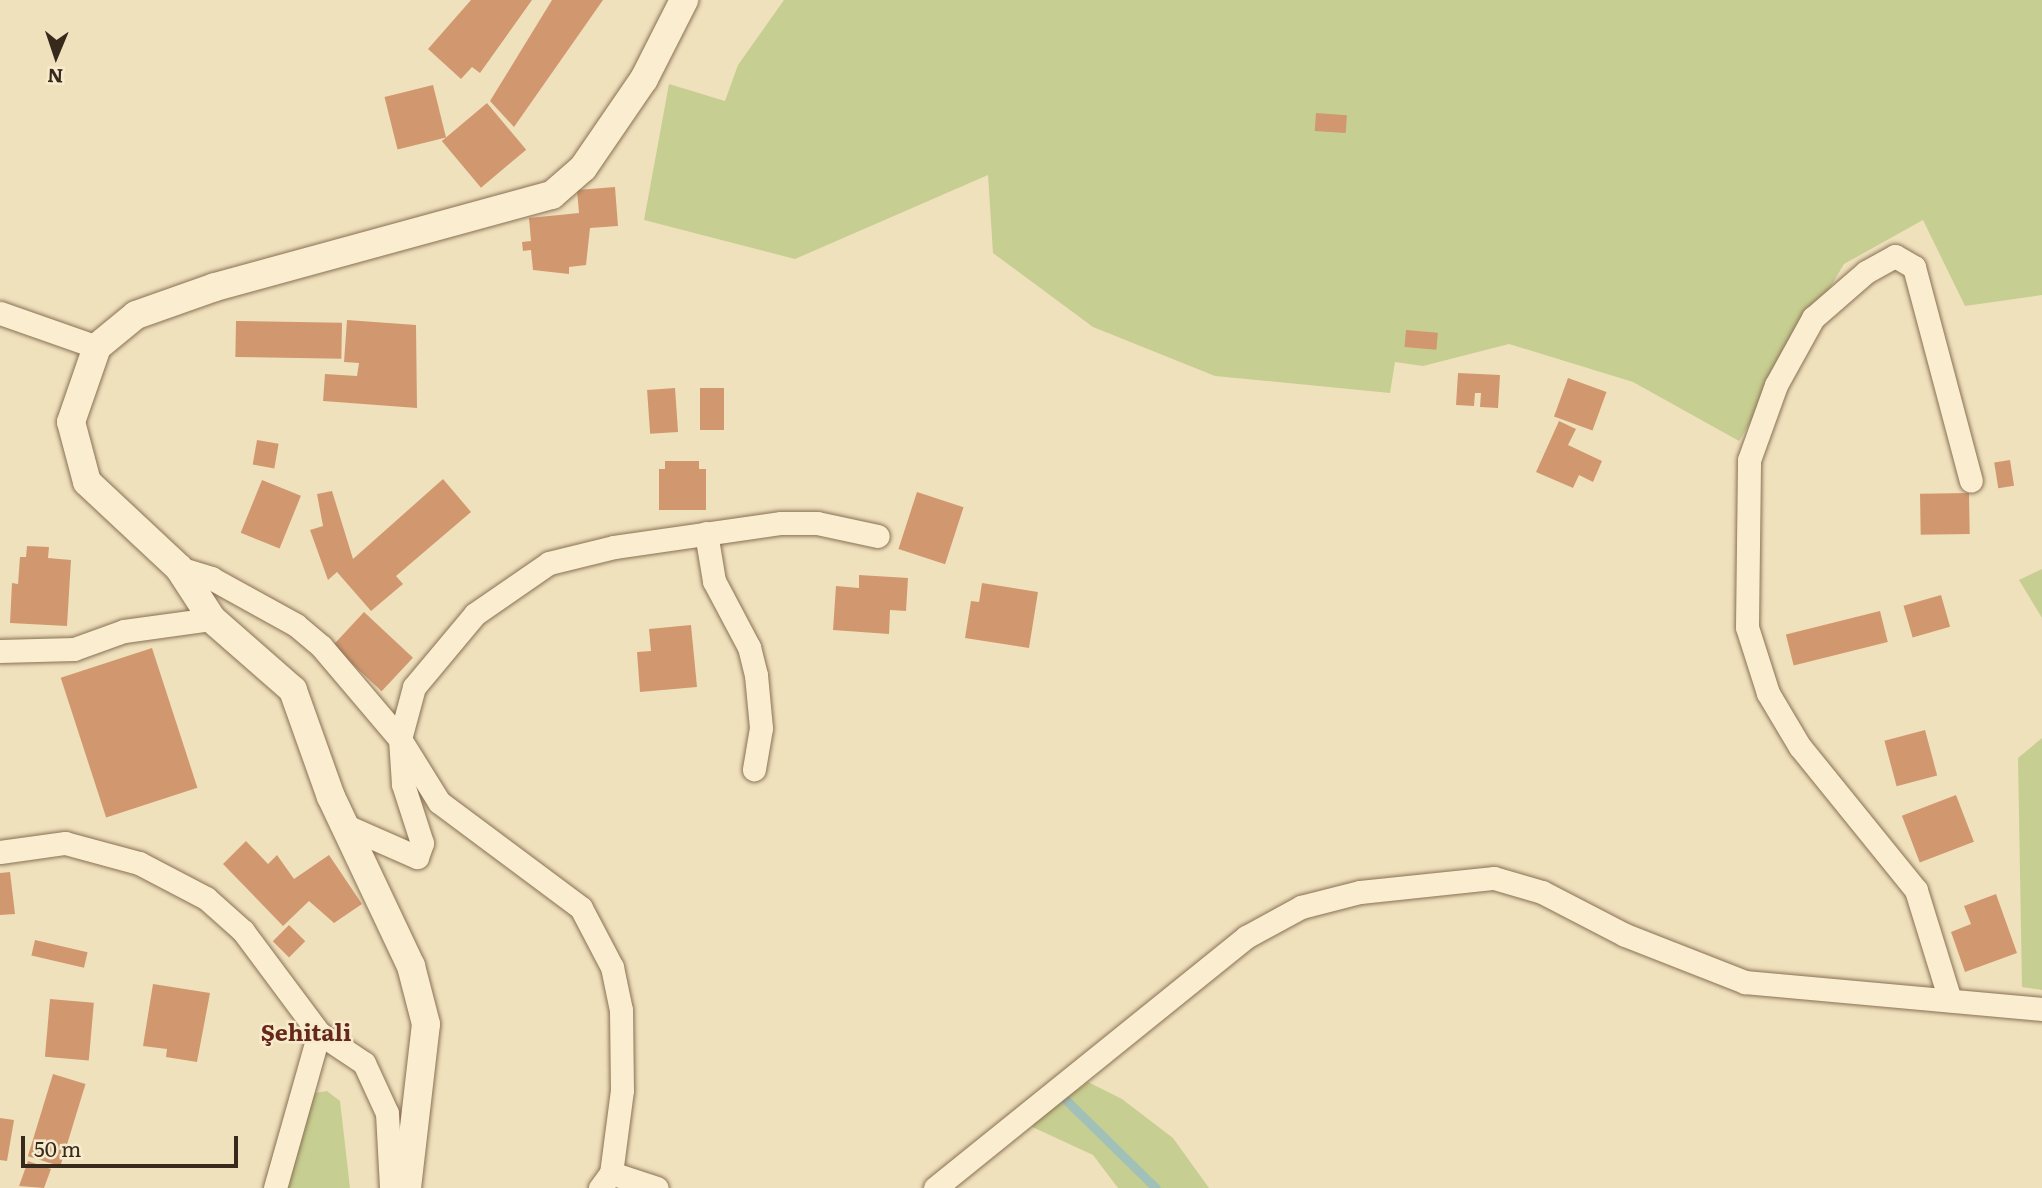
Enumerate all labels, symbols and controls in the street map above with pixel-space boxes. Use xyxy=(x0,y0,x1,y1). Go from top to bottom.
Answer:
north arrow xyxy=(21,21,91,91)
text: N xyxy=(47,63,64,91)
district label: Şehitali xyxy=(261,1017,351,1045)
scale bar xyxy=(24,1122,242,1166)
text: 50 m xyxy=(34,1132,81,1163)

